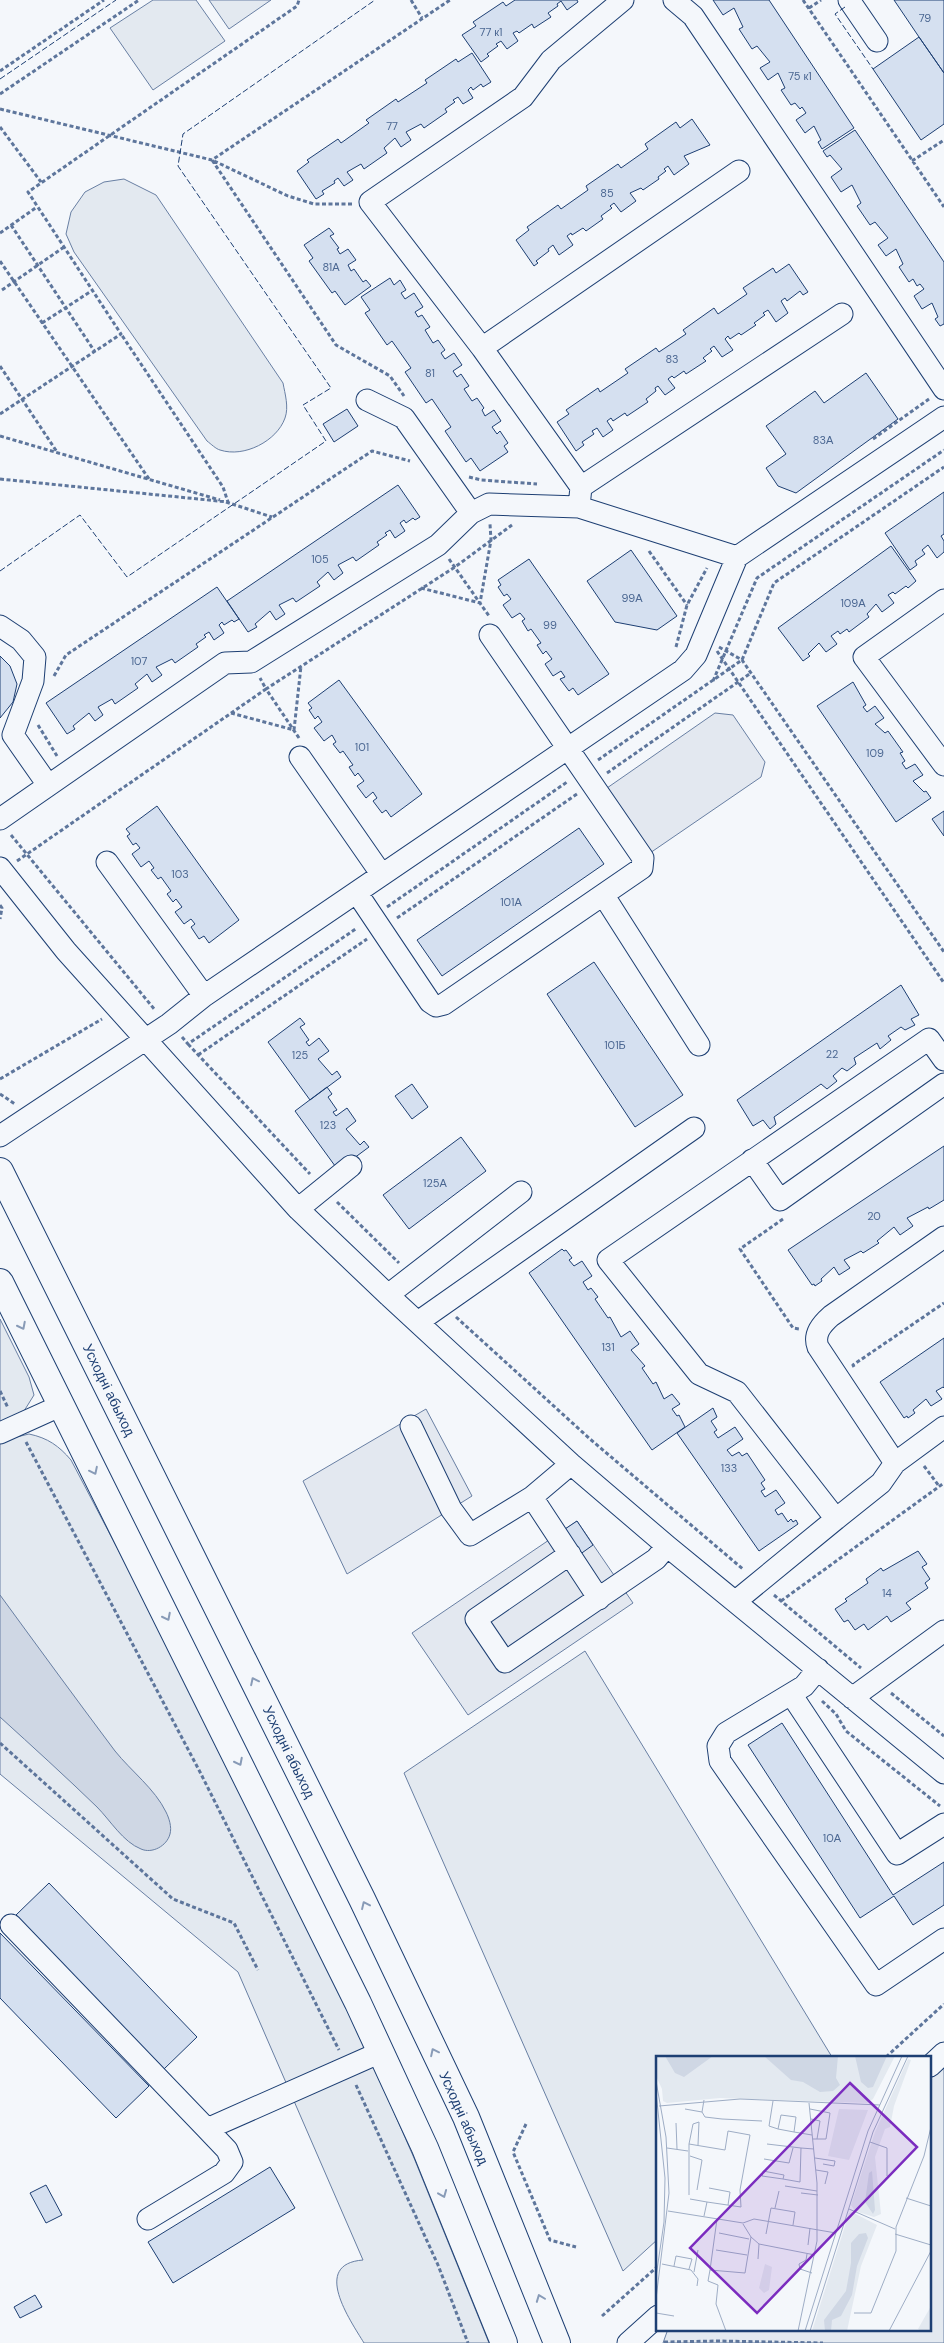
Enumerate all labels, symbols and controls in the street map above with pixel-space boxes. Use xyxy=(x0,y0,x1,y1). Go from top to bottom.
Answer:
house number: 79 xyxy=(919,11,931,25)
house number: 77 к1 xyxy=(480,25,502,39)
house number: 75 к1 xyxy=(788,69,812,83)
house number: 77 xyxy=(386,119,398,133)
house number: 85 xyxy=(600,186,614,200)
house number: 81А xyxy=(322,260,340,274)
house number: 83 xyxy=(665,352,679,366)
house number: 81 xyxy=(425,366,435,380)
house number: 83А xyxy=(813,433,834,447)
house number: 105 xyxy=(311,552,329,566)
house number: 99А xyxy=(621,591,643,605)
house number: 109А xyxy=(840,596,866,610)
house number: 99 xyxy=(543,618,557,632)
house number: 107 xyxy=(131,654,147,668)
house number: 101 xyxy=(355,740,369,754)
house number: 109 xyxy=(866,746,884,760)
house number: 103 xyxy=(171,867,189,881)
house number: 101А xyxy=(500,895,523,909)
house number: 101Б xyxy=(604,1038,626,1052)
house number: 22 xyxy=(826,1047,838,1061)
house number: 125 xyxy=(292,1048,309,1062)
house number: 123 xyxy=(320,1118,336,1132)
house number: 125А xyxy=(423,1176,448,1190)
house number: 20 xyxy=(867,1209,881,1223)
one-way arrow xyxy=(16,1321,26,1330)
house number: 131 xyxy=(601,1340,615,1354)
street label: Усходні абыход xyxy=(79,1341,139,1439)
house number: 133 xyxy=(721,1461,737,1475)
one-way arrow xyxy=(88,1466,98,1475)
house number: 14 xyxy=(882,1586,892,1600)
one-way arrow xyxy=(161,1611,171,1620)
one-way arrow xyxy=(250,1677,260,1686)
street label: Усходні абыход xyxy=(259,1703,319,1801)
one-way arrow xyxy=(233,1757,243,1766)
house number: 10А xyxy=(823,1831,842,1845)
one-way arrow xyxy=(361,1901,371,1910)
one-way arrow xyxy=(430,2048,441,2057)
inset map xyxy=(656,2056,932,2330)
street label: Усходні абыход xyxy=(435,2068,493,2168)
one-way arrow xyxy=(438,2189,448,2197)
one-way arrow xyxy=(536,2294,546,2302)

